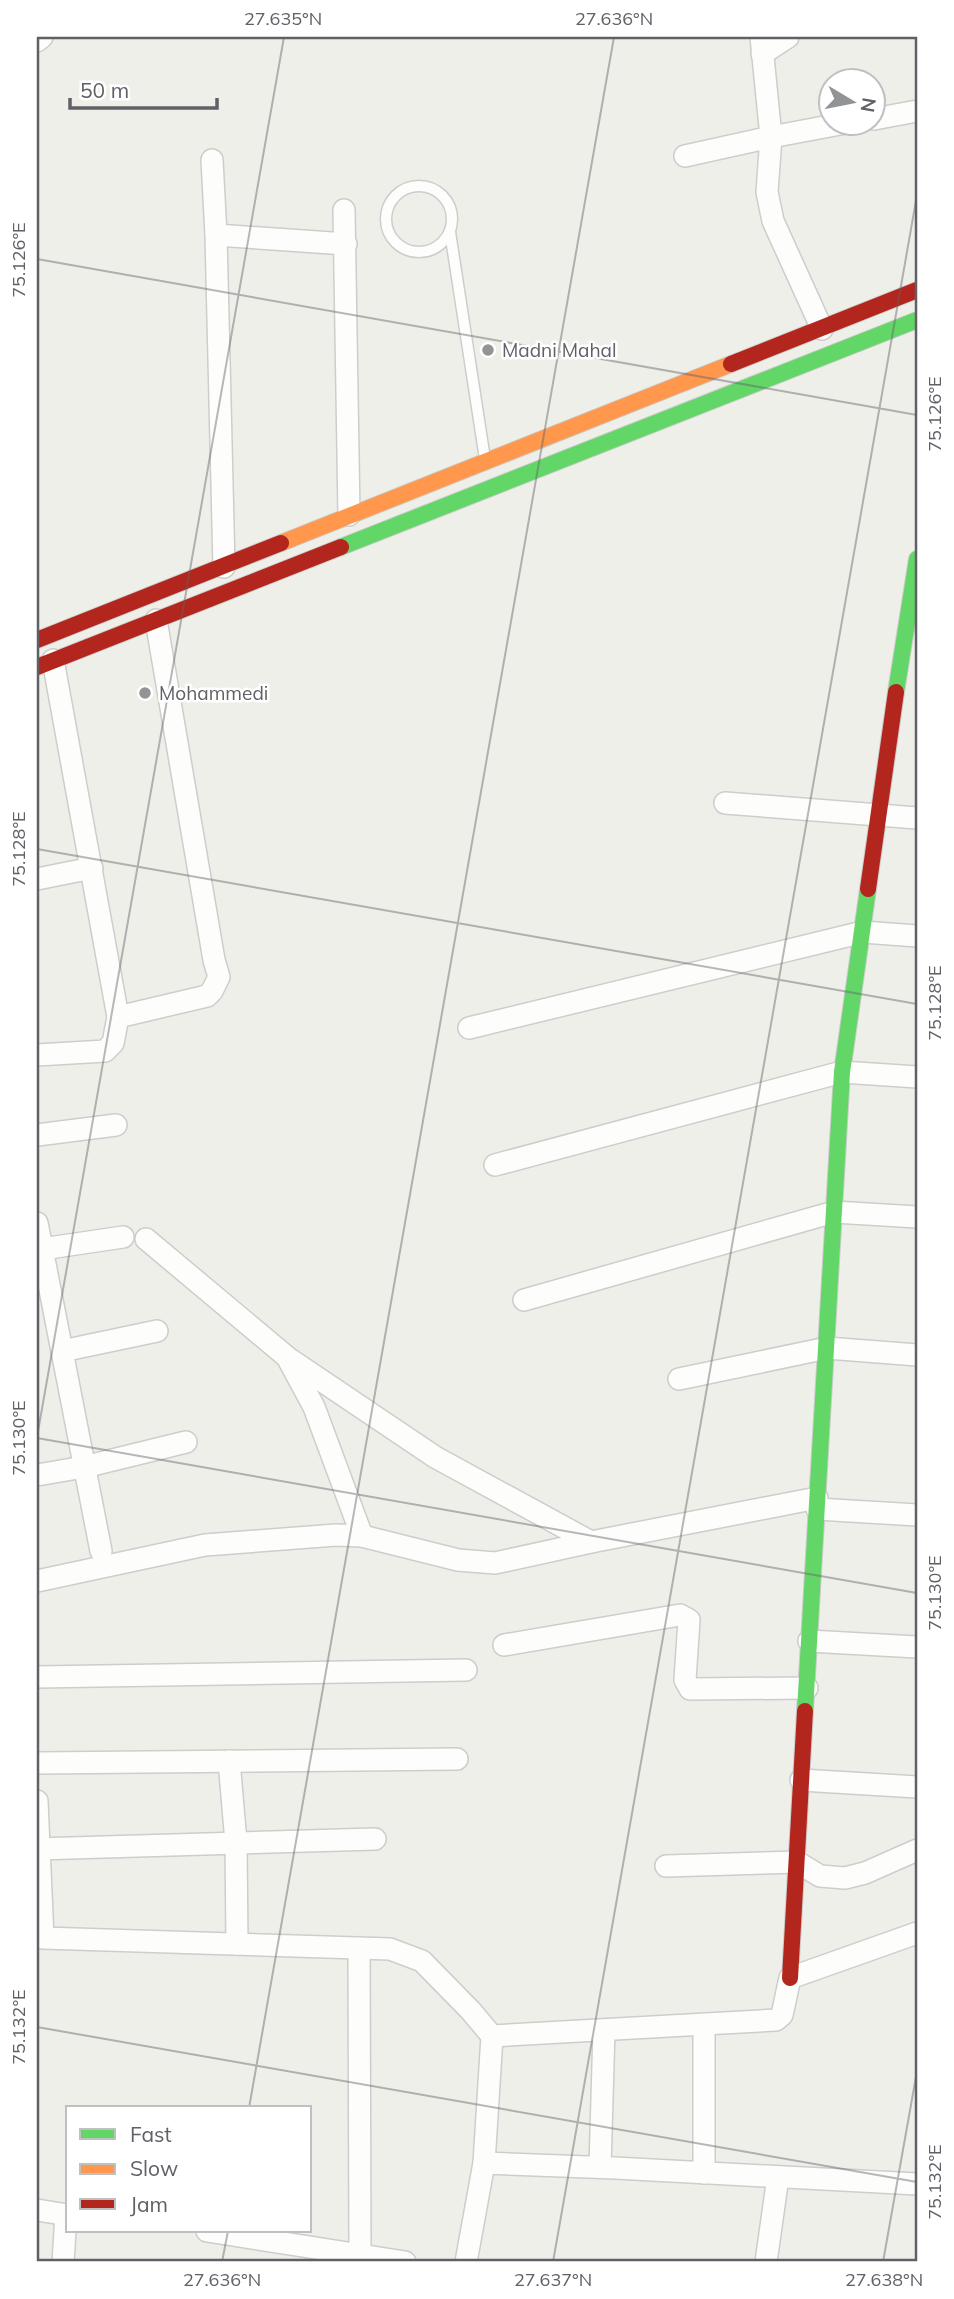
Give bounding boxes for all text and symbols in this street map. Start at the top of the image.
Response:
text: 27.635°N [244,7,322,30]
text: 27.636°N [575,7,653,30]
scale bar [70,66,217,110]
north arrow [818,66,888,136]
text: 50 m [80,77,129,103]
text: N [856,96,882,114]
text: 75.126°E [7,222,30,298]
place label: Madni Mahal [502,338,616,362]
marker: Madni Mahal [480,342,496,358]
text: 75.126°E [923,376,946,452]
place label: Mohammedi [159,681,268,705]
marker: Mohammedi [137,685,153,701]
text: 75.128°E [7,811,30,887]
text: 75.128°E [923,965,946,1041]
text: 75.130°E [7,1400,30,1476]
text: 75.130°E [923,1555,946,1631]
text: 75.132°E [7,1989,30,2065]
legend [66,2106,312,2232]
text: Fast [130,2121,172,2147]
text: 75.132°E [923,2144,946,2220]
text: Slow [130,2155,178,2181]
text: Jam [130,2191,168,2217]
text: 27.636°N [183,2268,261,2291]
text: 27.637°N [514,2268,592,2291]
text: 27.638°N [845,2268,923,2291]

